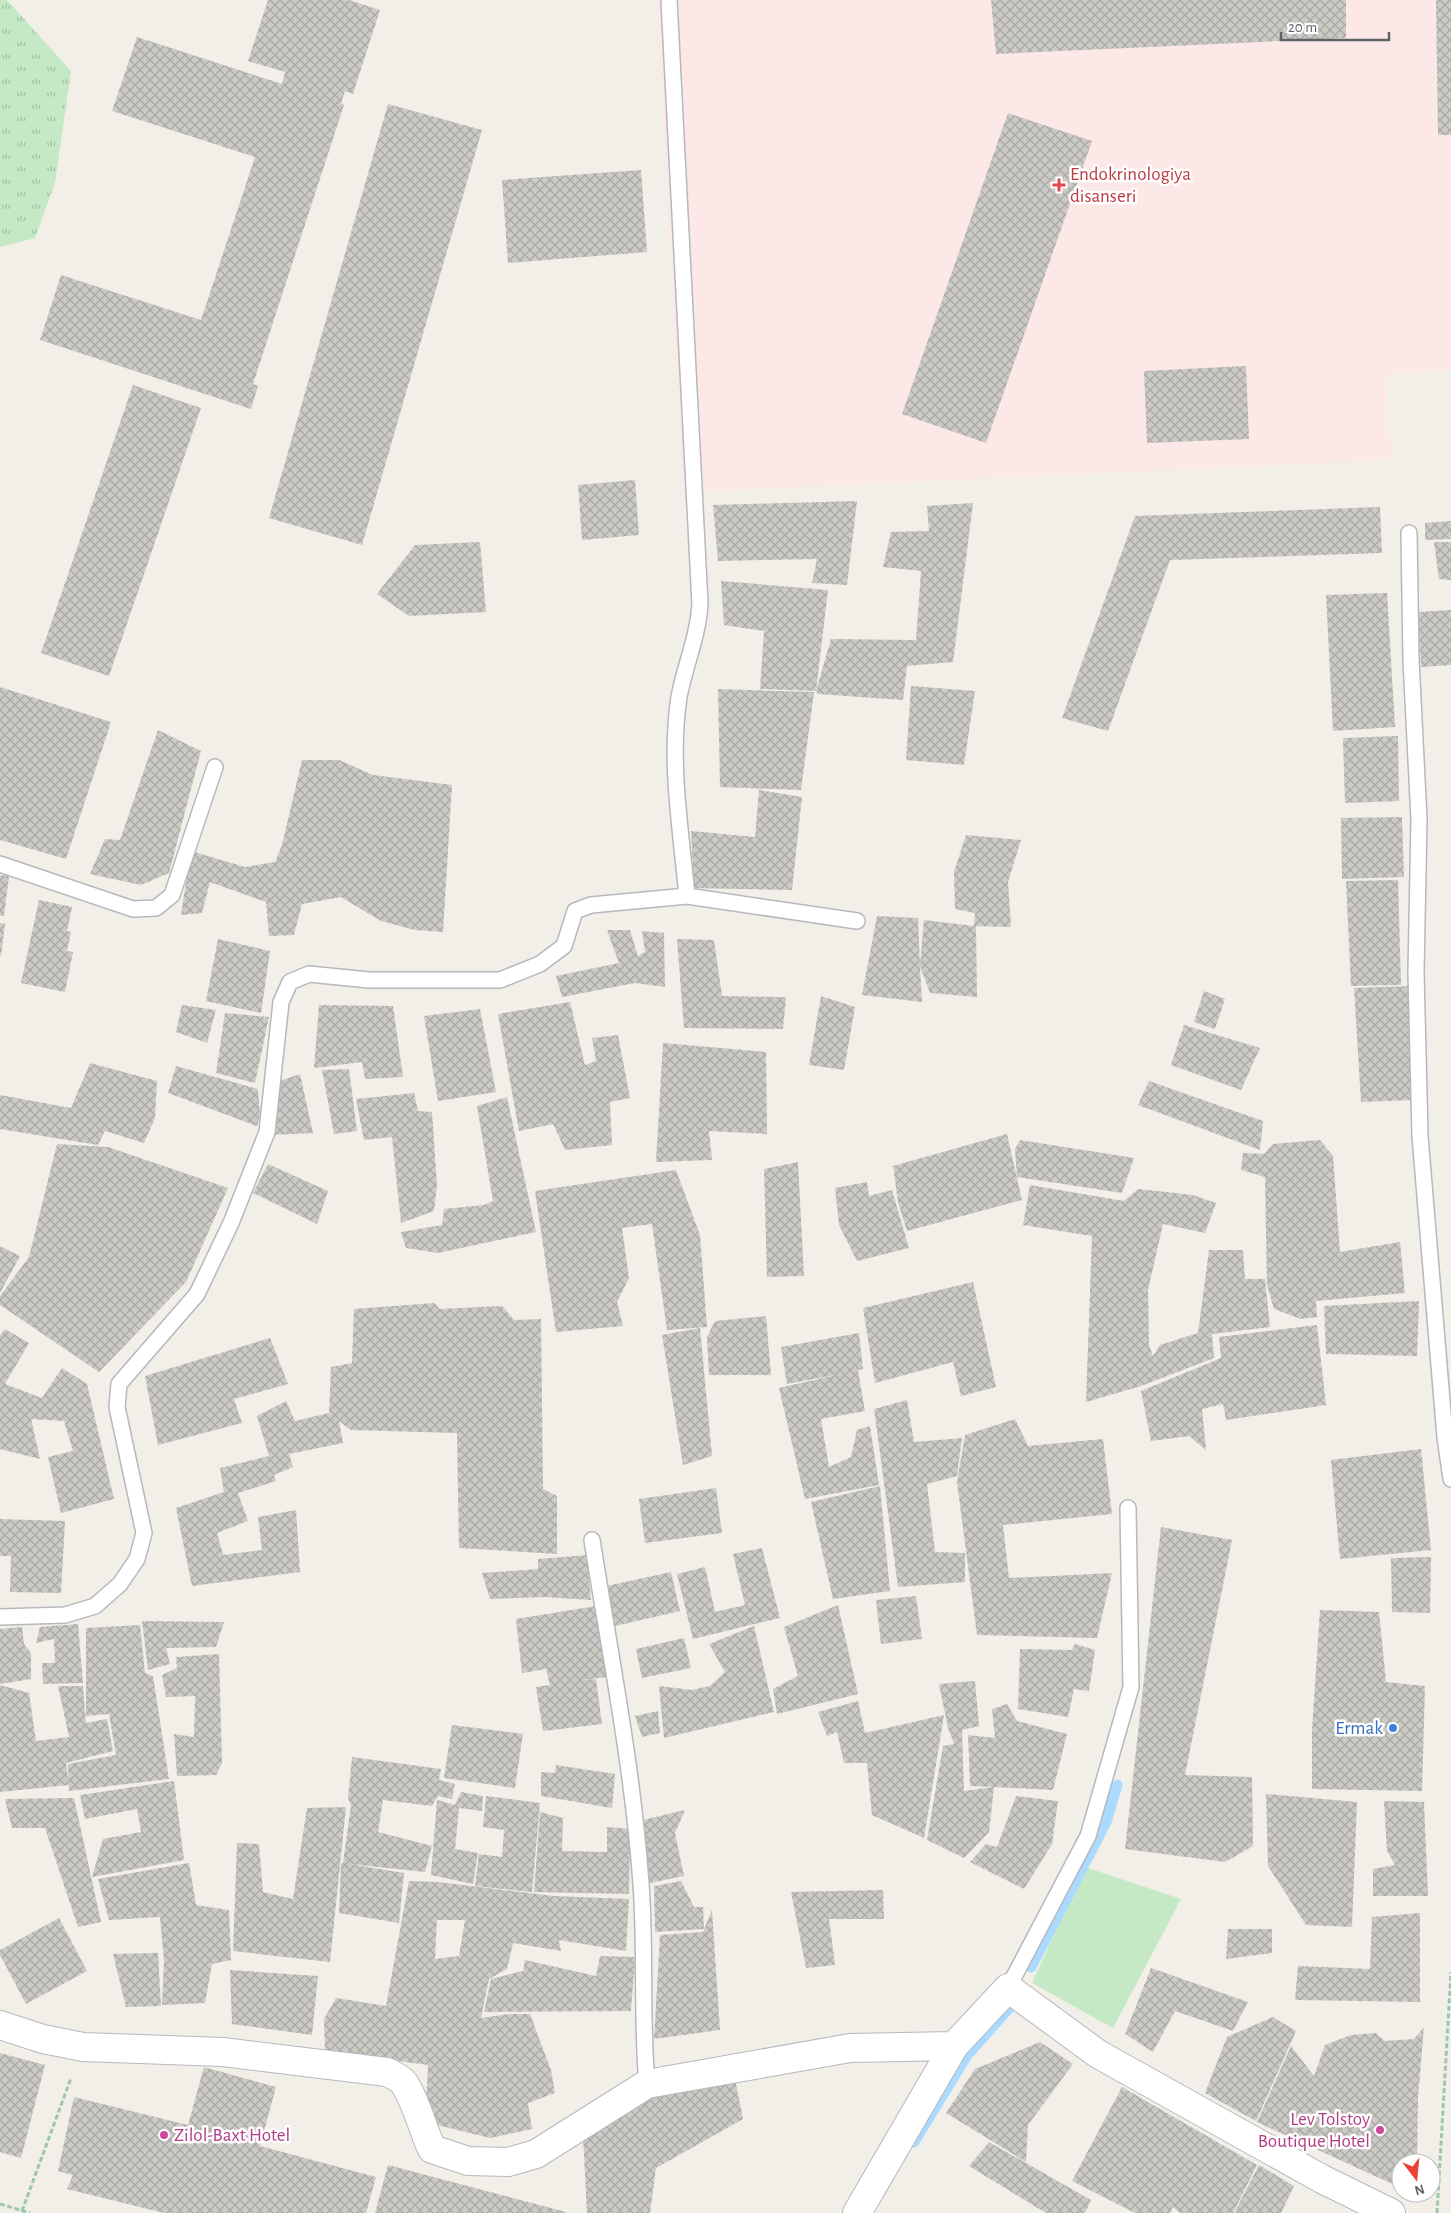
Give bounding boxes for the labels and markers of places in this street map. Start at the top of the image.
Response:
place label: Endokrinologiya disanseri [1070,165,1191,206]
marker: Endokrinologiya disanseri [1052,178,1066,192]
place label: Ermak [1335,1719,1383,1738]
marker: Ermak [1387,1722,1399,1734]
place label: Lev Tolstoy Boutique Hotel [1258,2110,1370,2151]
marker: Lev Tolstoy Boutique Hotel [1374,2124,1386,2136]
place label: Zilol-Baxt Hotel [174,2126,290,2145]
marker: Zilol-Baxt Hotel [158,2129,170,2141]

